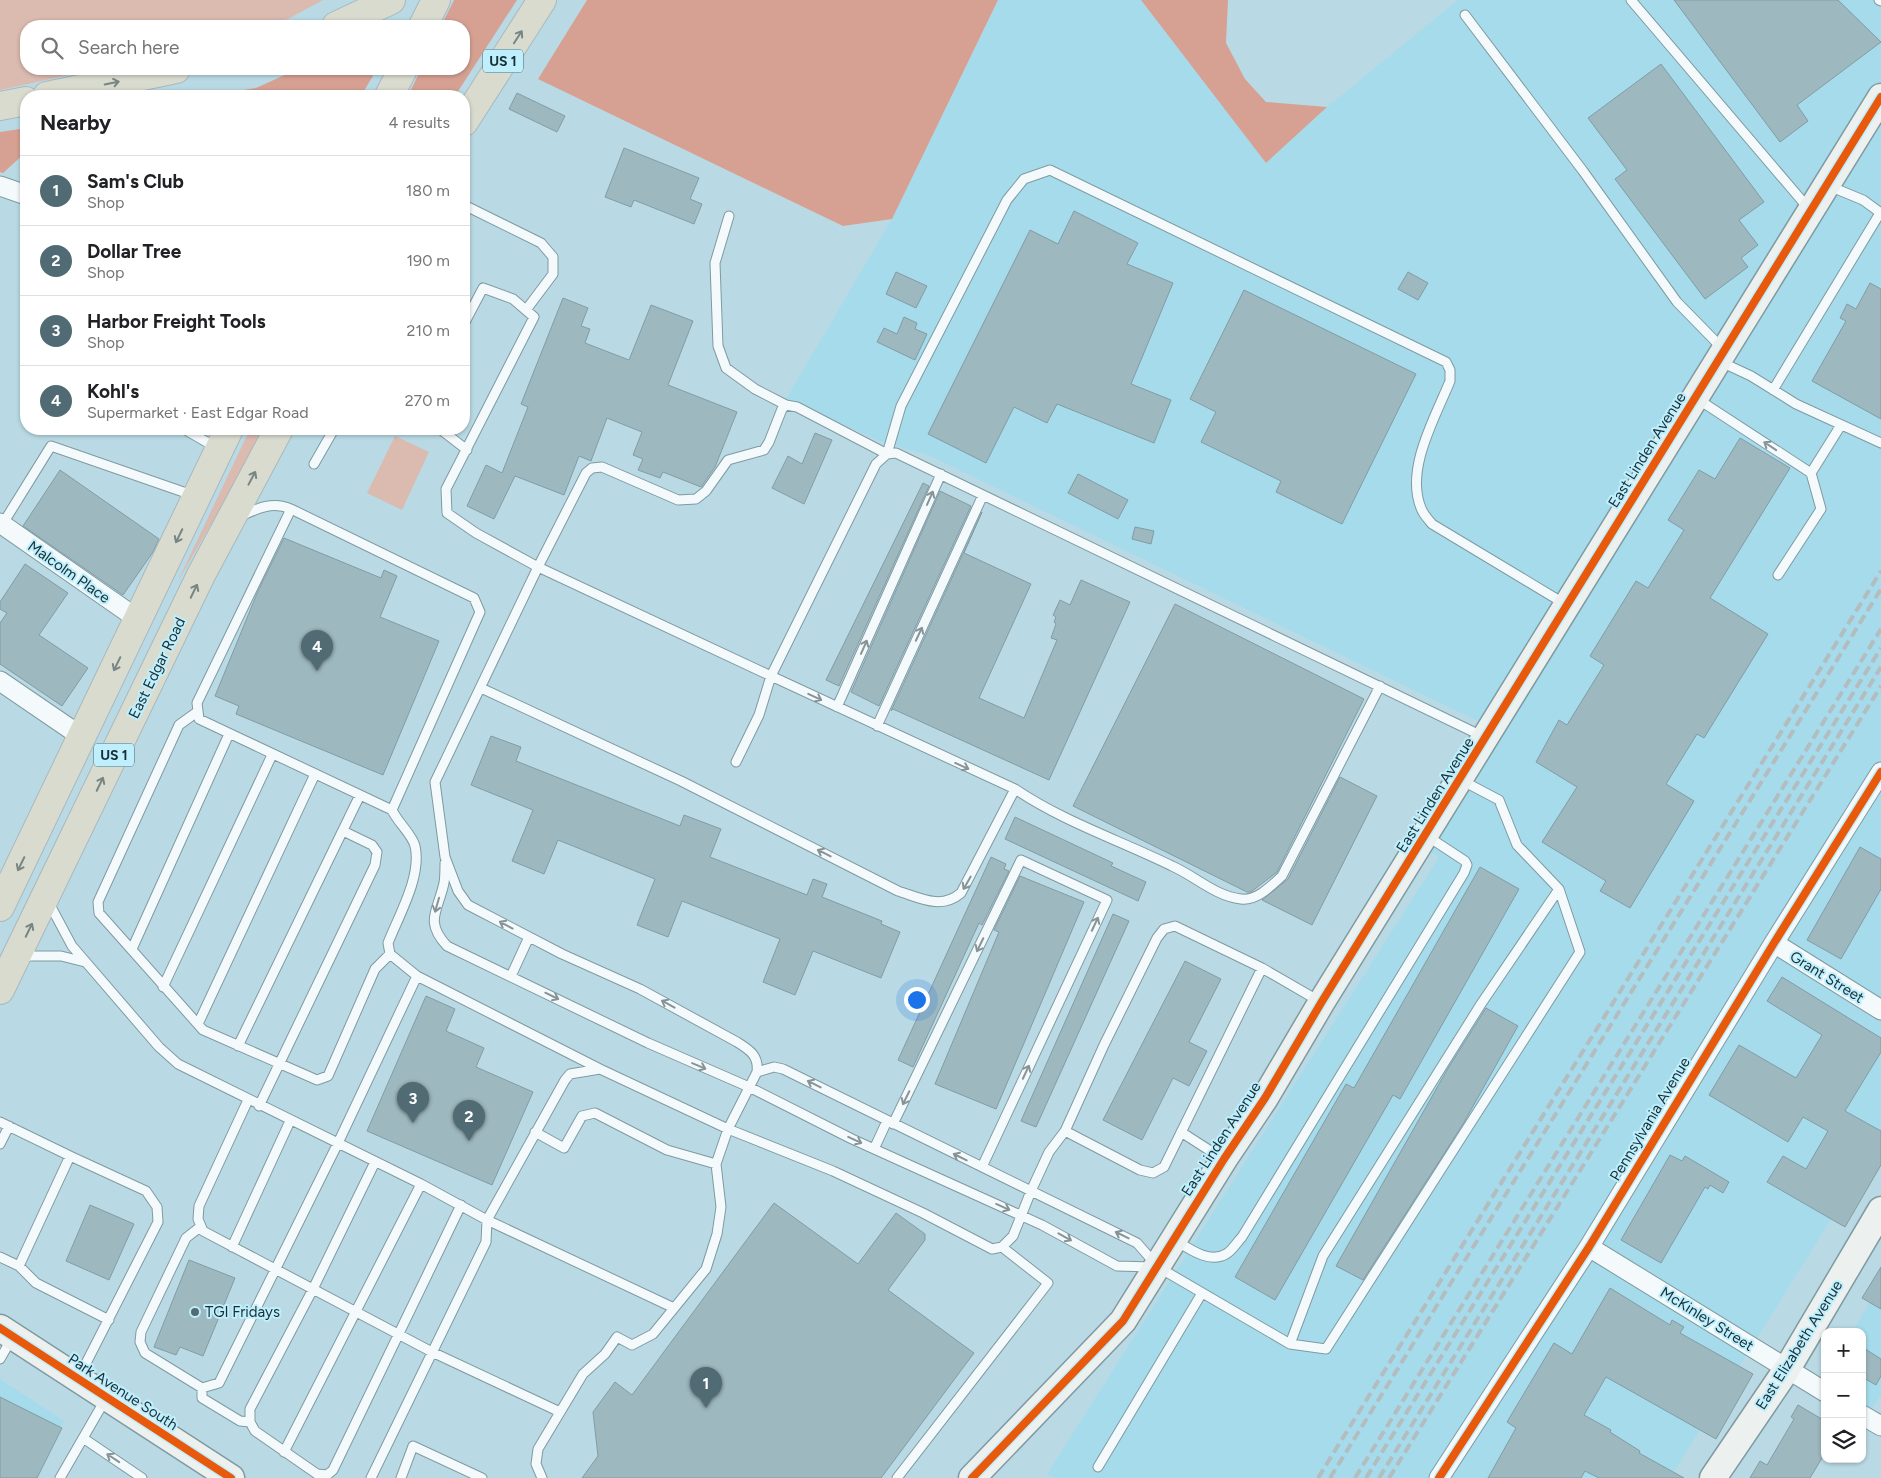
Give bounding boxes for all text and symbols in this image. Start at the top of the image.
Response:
search box [20,20,470,75]
one-way arrow [513,30,523,44]
icon: search [38,34,66,62]
text: Search here [78,36,180,59]
road number: US 1 [483,49,523,72]
one-way arrow [103,77,119,87]
text: Nearby [40,110,111,135]
text: 4 results [389,113,450,132]
text: Sam's Club [87,170,184,193]
text: 1 [53,181,59,200]
text: 180 m [406,181,450,200]
text: Shop [87,193,125,212]
text: Dollar Tree [87,240,181,263]
text: 2 [51,251,61,270]
text: 190 m [407,251,450,270]
text: Shop [87,263,125,282]
text: Harbor Freight Tools [87,310,266,333]
text: 3 [52,321,60,340]
text: 210 m [407,321,450,340]
text: Shop [87,333,125,352]
text: Kohl's [87,380,139,403]
street label: East Linden Avenue [1604,389,1690,511]
text: 4 [51,391,61,410]
text: 270 m [405,391,450,410]
text: Supermarket · East Edgar Road [87,403,309,422]
one-way arrow [1763,441,1777,451]
one-way arrow [248,471,257,486]
one-way arrow [926,491,935,506]
one-way arrow [174,528,183,543]
street label: Malcolm Place [24,537,114,607]
one-way arrow [190,584,199,599]
street label: East Edgar Road [125,614,189,722]
one-way arrow [915,627,924,642]
pin: 4 [301,630,333,671]
one-way arrow [859,640,869,655]
one-way arrow [112,656,122,671]
one-way arrow [807,693,822,702]
street label: East Linden Avenue [1392,734,1478,856]
road number: US 1 [94,744,134,766]
one-way arrow [954,761,969,771]
one-way arrow [96,777,105,792]
one-way arrow [816,848,831,858]
one-way arrow [16,856,25,871]
one-way arrow [961,875,971,889]
one-way arrow [431,897,441,913]
one-way arrow [1091,917,1101,932]
one-way arrow [499,920,514,930]
one-way arrow [24,923,34,938]
one-way arrow [975,937,984,952]
street label: Grant Street [1787,947,1868,1007]
your location [904,987,930,1013]
one-way arrow [545,992,560,1002]
one-way arrow [661,999,676,1008]
street label: Pennsylvania Avenue [1606,1054,1694,1184]
one-way arrow [691,1061,706,1071]
one-way arrow [1022,1064,1032,1079]
one-way arrow [807,1079,822,1089]
street label: East Linden Avenue [1177,1079,1265,1199]
pin: 3 [397,1082,429,1123]
one-way arrow [900,1090,910,1105]
pin: 2 [453,1100,485,1141]
one-way arrow [847,1136,862,1145]
one-way arrow [953,1152,968,1161]
one-way arrow [995,1203,1010,1213]
one-way arrow [1115,1230,1130,1240]
one-way arrow [1057,1232,1072,1242]
street label: East Elizabeth Avenue [1752,1277,1846,1413]
street label: McKinley Street [1657,1283,1757,1355]
place label: TGI Fridays [205,1303,280,1321]
marker: TGI Fridays [189,1306,201,1318]
map controls [1821,1328,1866,1463]
button: + [1821,1328,1866,1373]
street label: Park Avenue South [65,1350,181,1434]
pin: 1 [690,1367,722,1408]
button: − [1821,1373,1866,1418]
button: layers [1821,1418,1866,1463]
one-way arrow [106,1453,120,1463]

